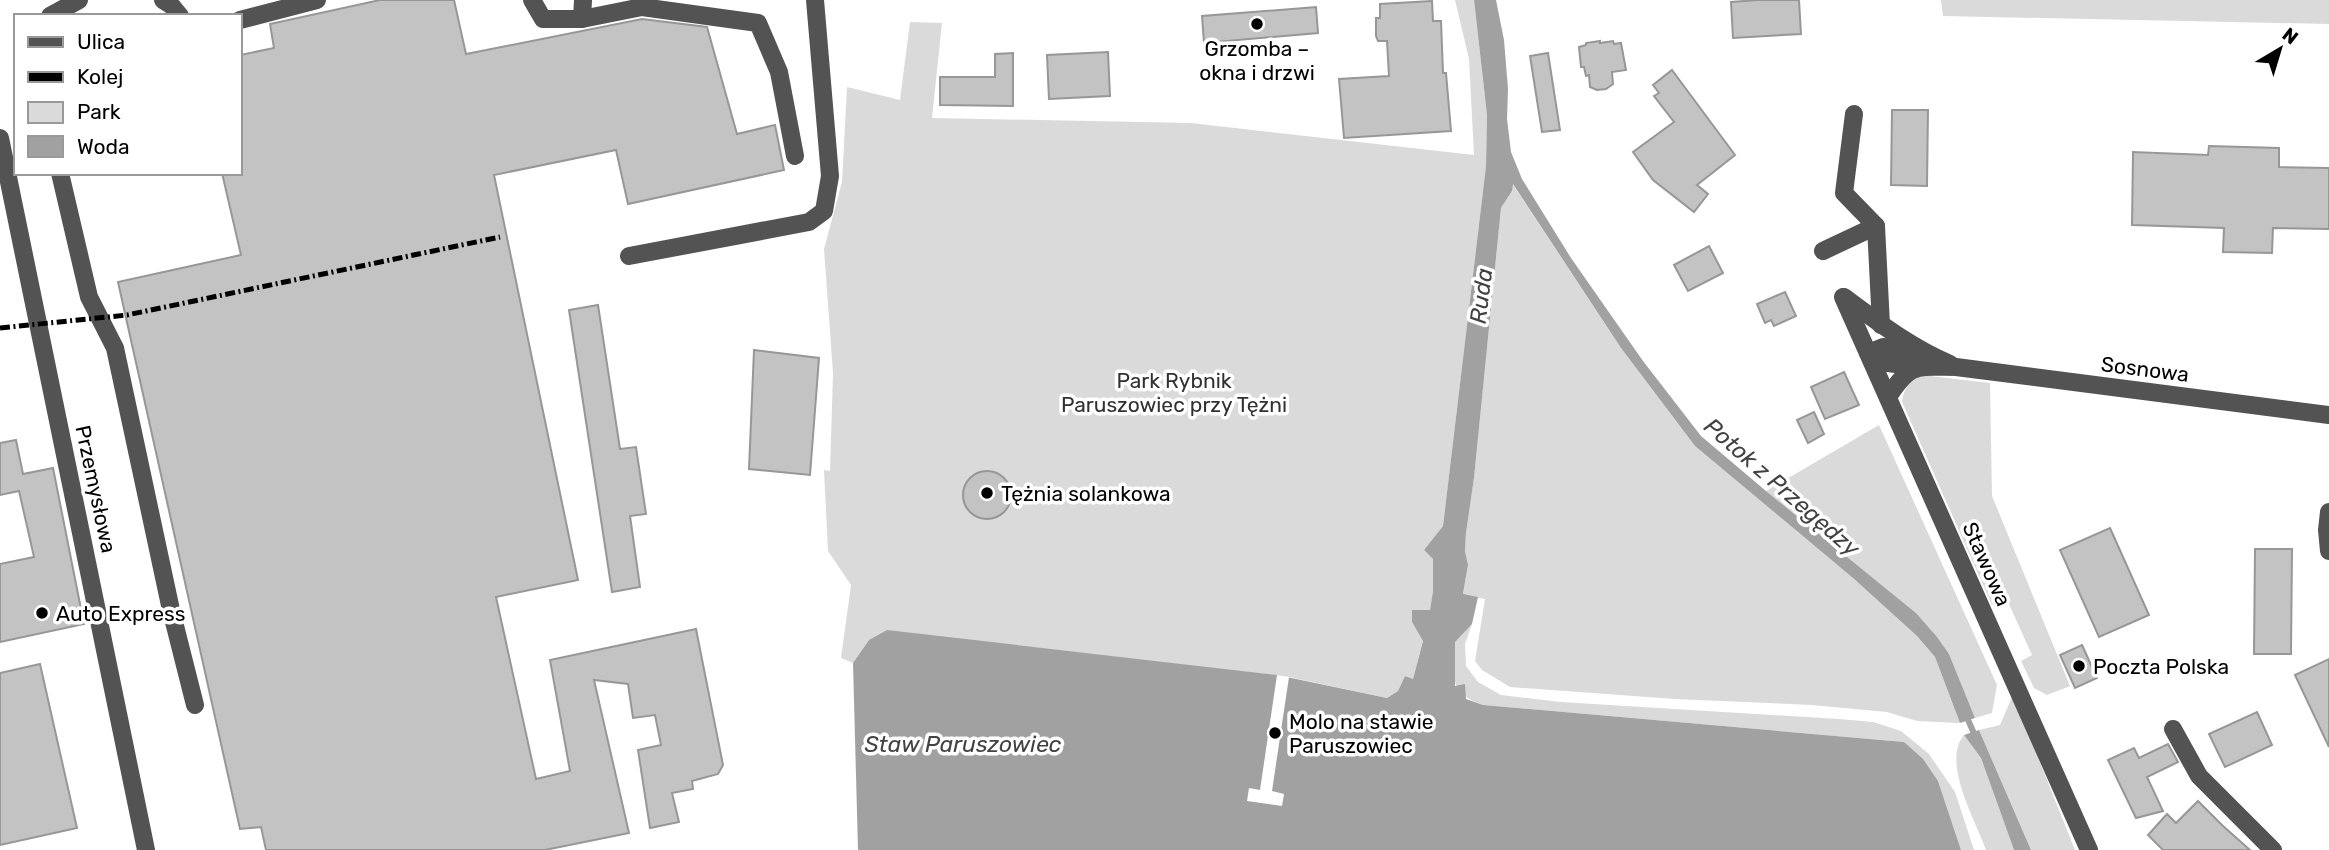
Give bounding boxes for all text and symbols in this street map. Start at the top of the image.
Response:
legend [14,14,242,175]
north arrow [2245,14,2315,84]
marker: Grzomba – okna i drzwi [1249,16,1265,32]
text: N [2278,23,2303,49]
text: Ulica [77,29,125,54]
place label: Grzomba – okna i drzwi [1199,36,1315,85]
text: Kolej [77,64,123,89]
text: Park [77,99,121,124]
text: Woda [77,134,130,159]
water label: Ruda [1464,266,1498,326]
street label: Sosnowa [2100,351,2190,387]
park label: Park Rybnik Paruszowiec przy Tężni [1061,368,1287,417]
water label: Potok z Przegędzy [1698,412,1866,563]
street label: Przemysłowa [70,423,122,555]
place label: Tężnia solankowa [1001,481,1171,506]
marker: Tężnia solankowa [979,485,995,501]
street label: Stawowa [1957,518,2017,610]
place label: Auto Express [56,601,186,626]
marker: Auto Express [34,605,50,621]
place label: Poczta Polska [2093,654,2229,679]
marker: Poczta Polska [2071,658,2087,674]
place label: Molo na stawie Paruszowiec [1289,709,1434,758]
marker: Molo na stawie Paruszowiec [1267,725,1283,741]
water label: Staw Paruszowiec [865,730,1062,758]

